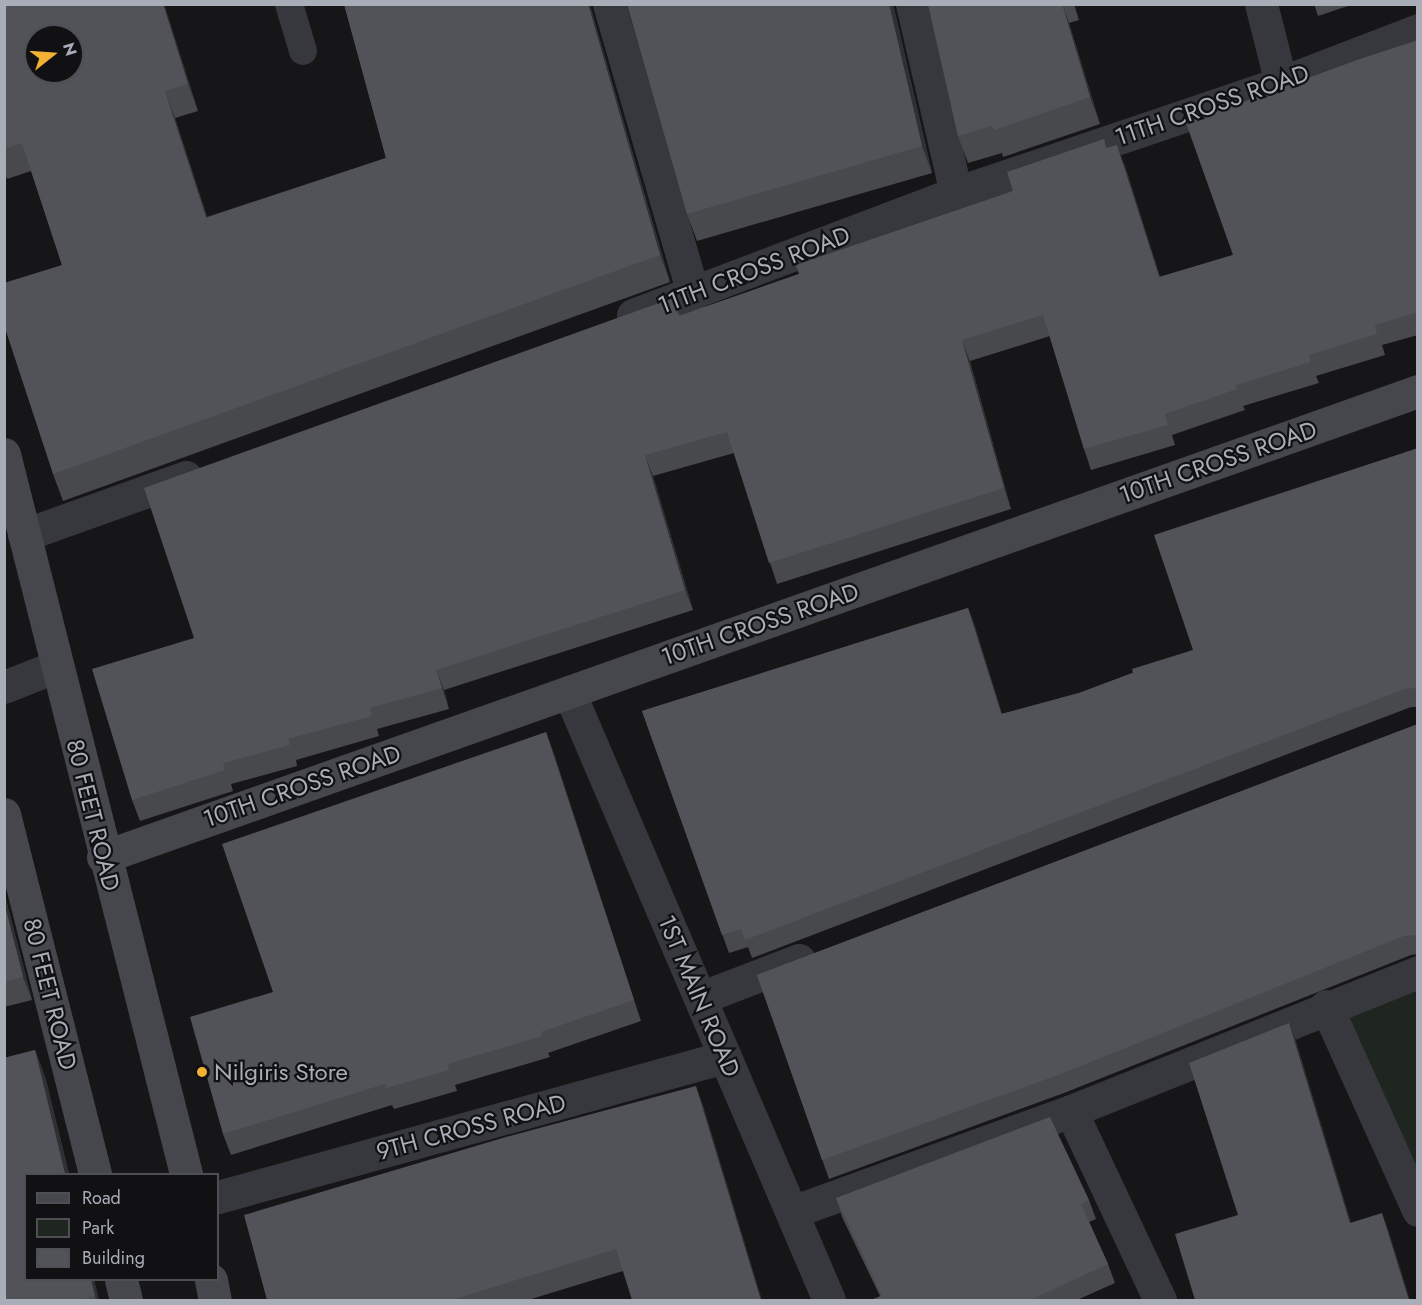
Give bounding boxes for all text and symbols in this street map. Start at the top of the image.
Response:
north arrow [24,24,84,84]
text: N [57,40,83,59]
street label: 11TH CROSS ROAD [1111,58,1313,152]
street label: 11TH CROSS ROAD [654,220,854,320]
street label: 10TH CROSS ROAD [1115,415,1321,509]
street label: 10TH CROSS ROAD [657,577,863,671]
street label: 80 FEET ROAD [60,736,126,894]
street label: 10TH CROSS ROAD [199,739,405,833]
street label: 1ST MAIN ROAD [652,911,746,1081]
street label: 80 FEET ROAD [17,915,83,1073]
place label: Nilgiris Store [214,1058,348,1086]
marker: Nilgiris Store [195,1065,209,1079]
street label: 9TH CROSS ROAD [373,1088,569,1166]
legend [24,1173,219,1281]
text: Road [82,1185,121,1211]
text: Park [82,1215,114,1241]
text: Building [82,1245,145,1271]

